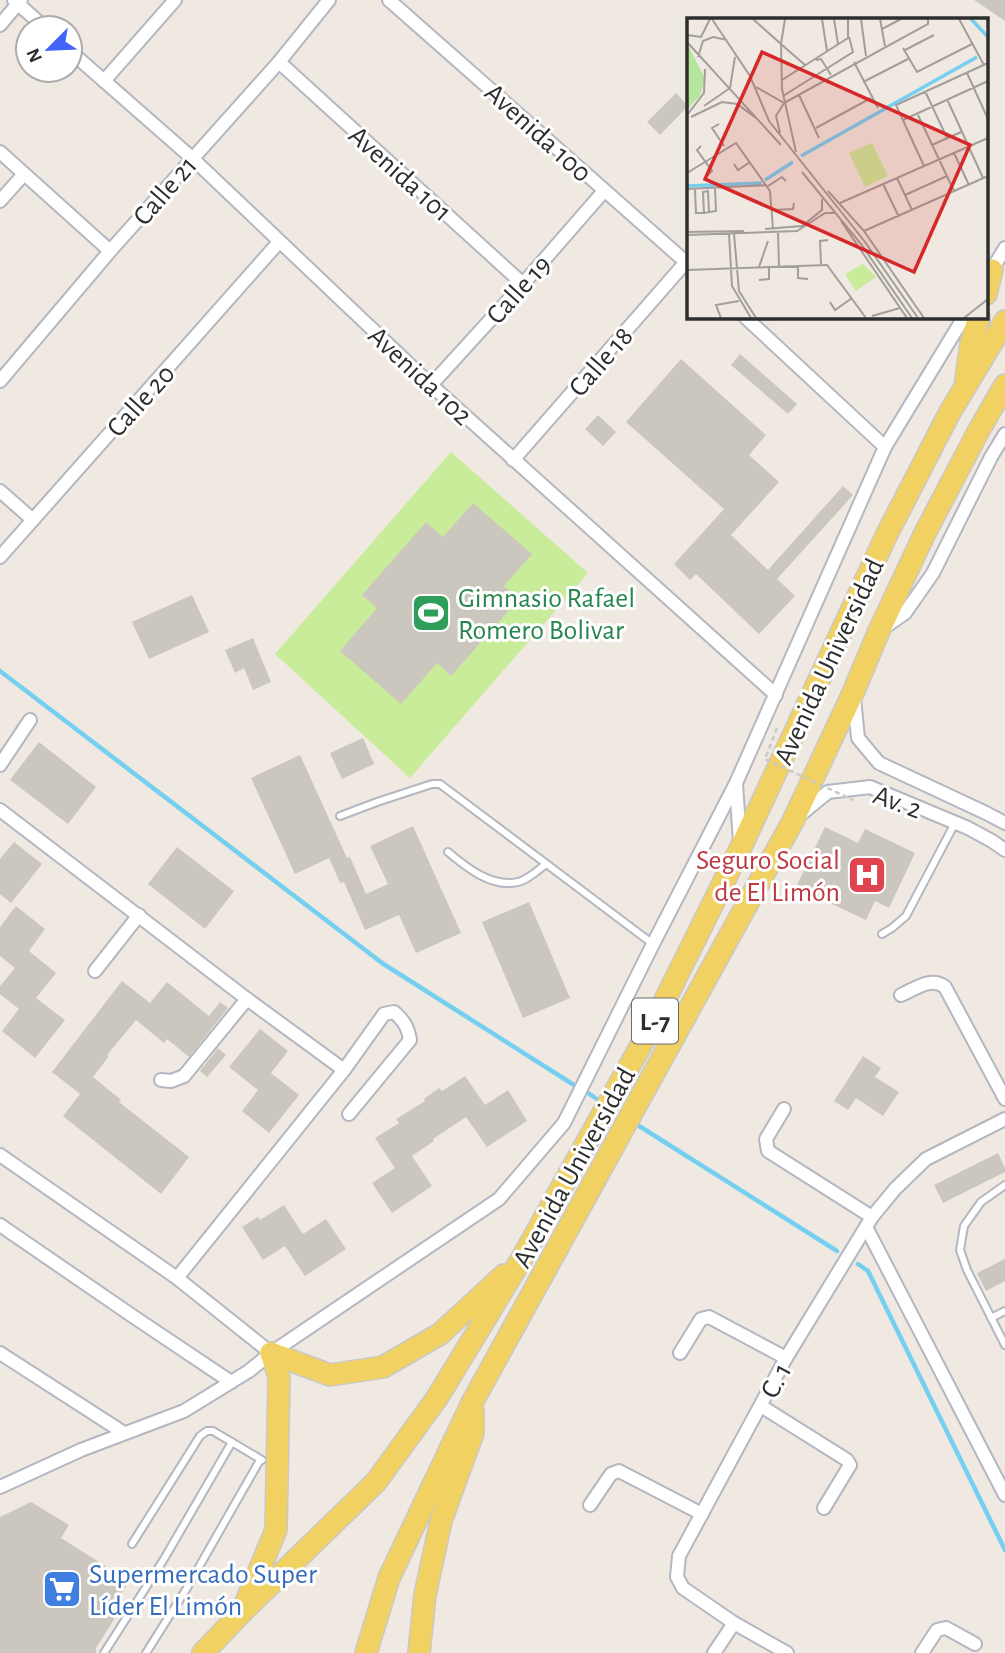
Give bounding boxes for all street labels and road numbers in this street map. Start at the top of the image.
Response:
street label: Avenida 100 [479,79,596,188]
street label: Avenida 101 [343,121,456,228]
street label: Calle 21 [128,151,203,231]
street label: Calle 19 [482,251,557,330]
street label: Avenida 102 [362,322,477,431]
street label: Calle 18 [564,322,639,402]
street label: Calle 20 [102,360,181,443]
street label: Avenida Universidad [770,554,890,769]
street label: Av. 2 [869,781,925,824]
road number: L-7 [632,998,678,1044]
street label: Avenida Universidad [508,1063,641,1273]
street label: C. 1 [756,1359,797,1403]

